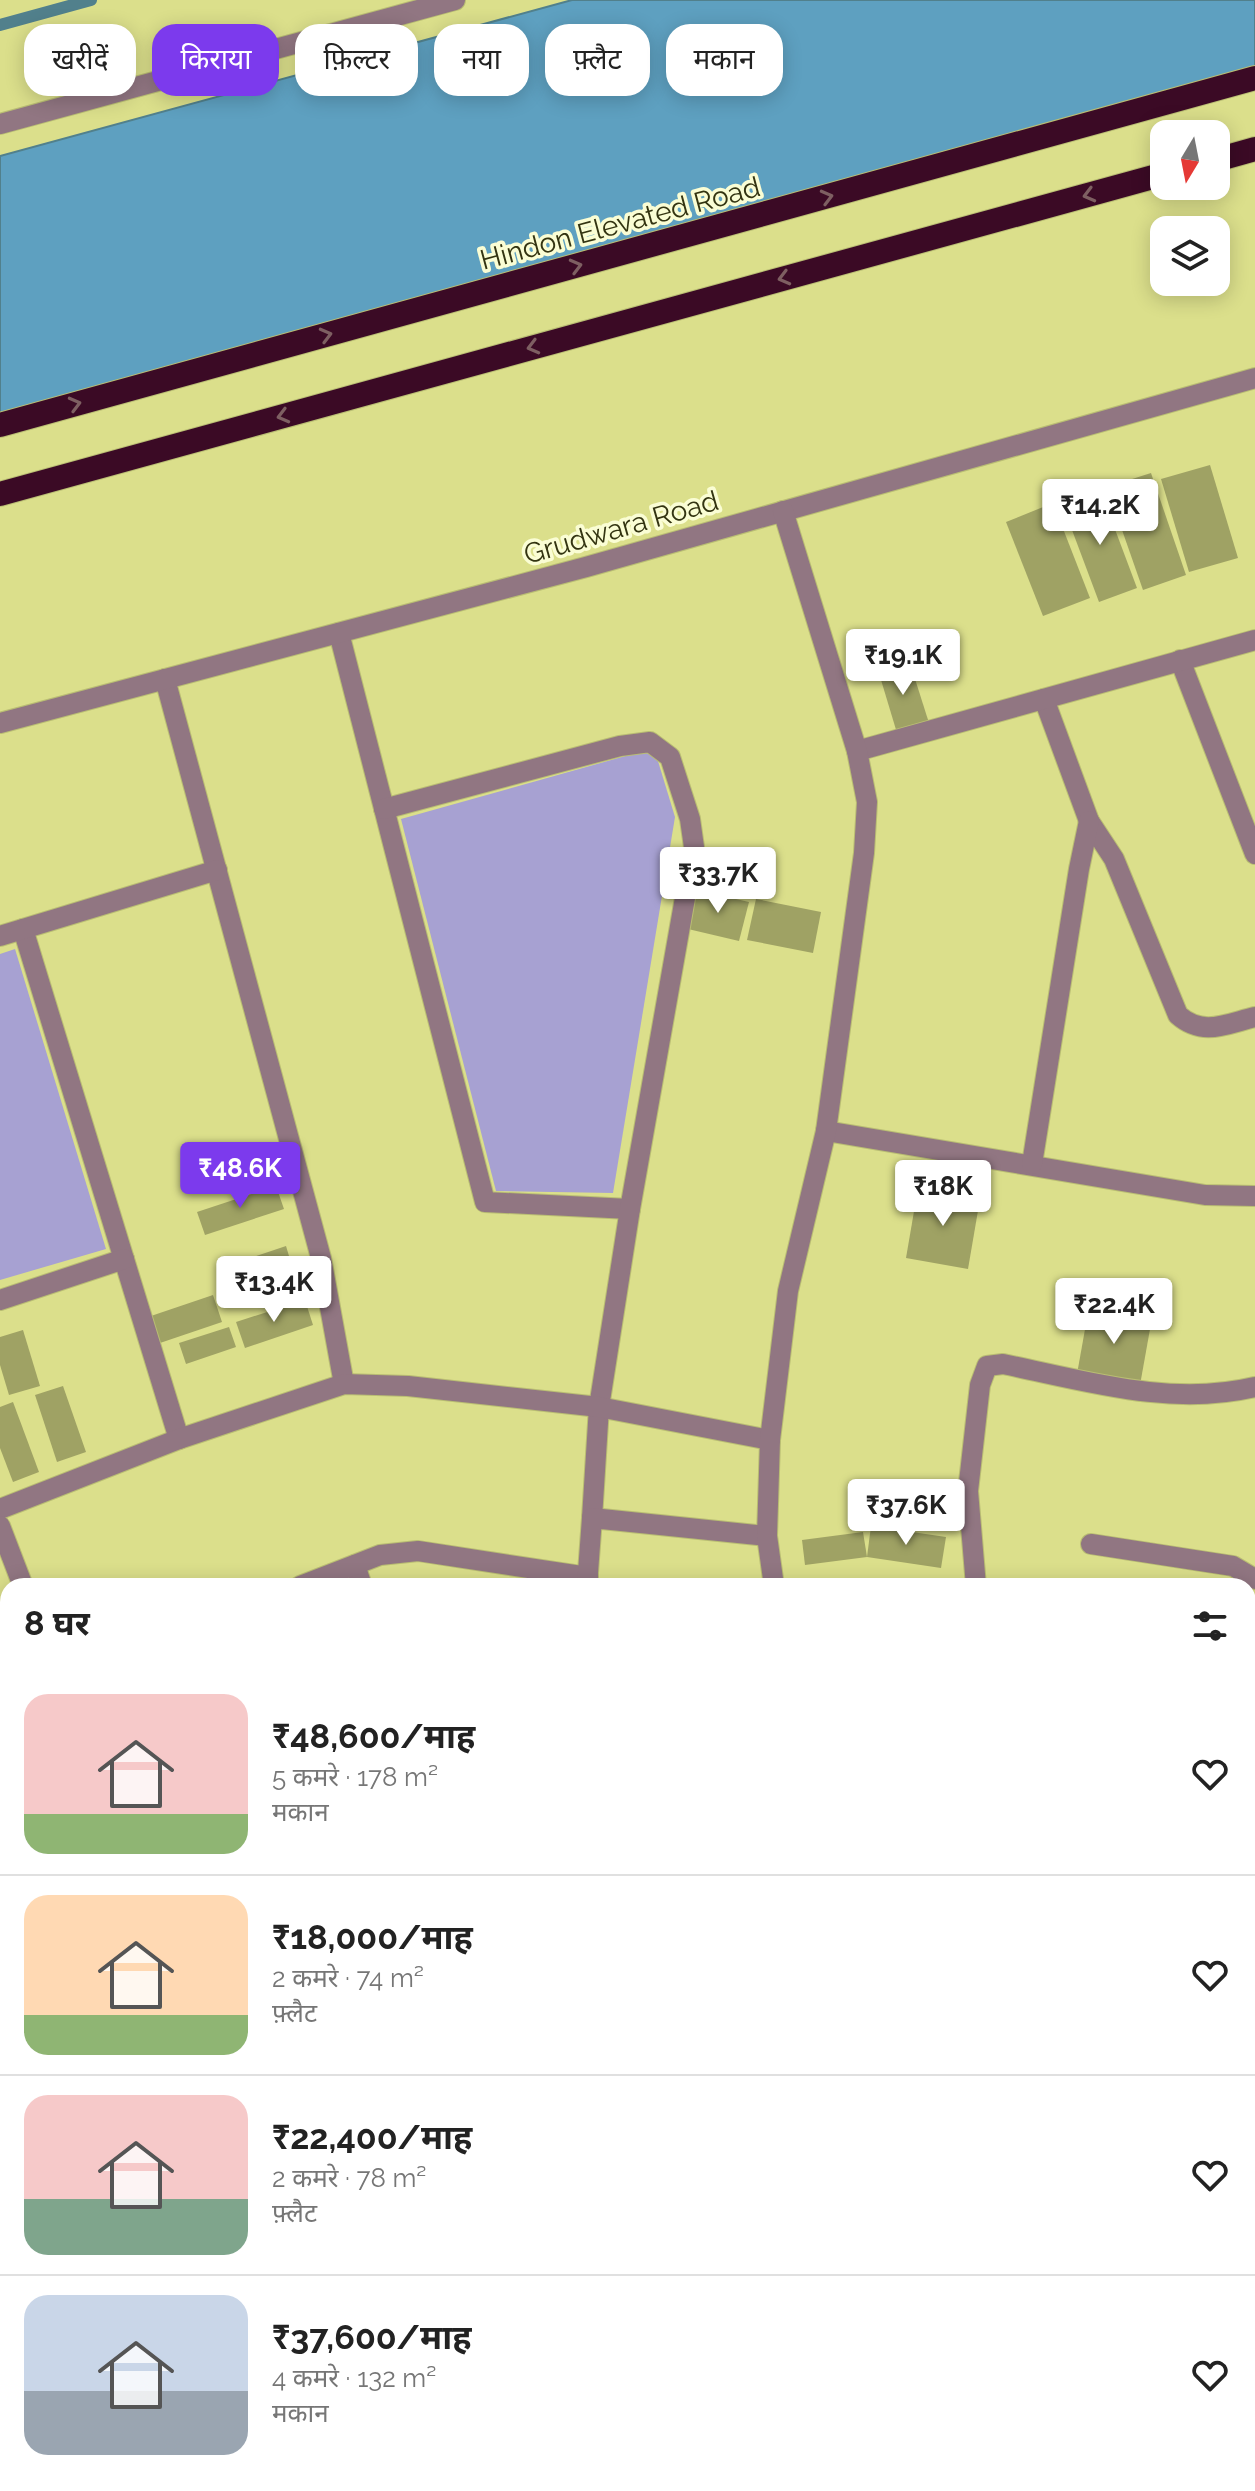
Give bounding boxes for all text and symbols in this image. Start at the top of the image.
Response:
chip: खरीदें [24,24,136,96]
chip: किराया [152,24,279,96]
chip: फ़िल्टर [295,24,418,96]
chip: नया [434,24,529,96]
chip: फ़्लैट [545,24,650,96]
chip: मकान [666,24,783,96]
north arrow [1150,120,1230,200]
map controls [1150,120,1230,296]
street label: Hindon Elevated Road [477,170,764,277]
one-way arrow [1082,185,1096,202]
one-way arrow [820,189,834,206]
button: layers [1150,216,1230,296]
one-way arrow [569,258,583,275]
one-way arrow [778,269,792,286]
one-way arrow [318,328,332,344]
one-way arrow [527,338,541,355]
one-way arrow [68,397,82,413]
one-way arrow [276,407,290,424]
pin: ₹14.2K [1035,479,1165,547]
street label: Grudwara Road [520,484,722,571]
text: ₹14.2K [1060,490,1140,520]
pin: ₹19.1K [838,629,968,697]
text: ₹19.1K [864,640,942,670]
pin: ₹33.7K [653,847,783,915]
text: ₹33.7K [678,858,758,888]
pin: ₹48.6K [175,1142,305,1210]
text: ₹48.6K [198,1153,282,1183]
pin: ₹18K [896,1160,990,1228]
text: ₹18K [913,1171,973,1201]
pin: ₹13.4K [209,1256,339,1324]
text: ₹13.4K [234,1267,314,1297]
pin: ₹22.4K [1049,1278,1179,1346]
text: ₹22.4K [1073,1289,1155,1319]
pin: ₹37.6K [841,1479,971,1547]
text: ₹37.6K [866,1490,946,1520]
text: 8 घर [24,1603,90,1643]
icon: filters [1188,1604,1232,1648]
text: ₹48,600/माह [272,1716,475,1756]
icon: home [88,1726,184,1822]
icon: heart [1188,1752,1232,1796]
text: 5 कमरे · 178 m² [272,1762,438,1792]
text: मकान [272,1797,329,1827]
text: ₹18,000/माह [272,1917,473,1957]
icon: home [88,1927,184,2023]
icon: heart [1188,1953,1232,1997]
text: 2 कमरे · 74 m² [272,1963,424,1993]
text: फ़्लैट [272,1998,317,2028]
text: ₹22,400/माह [272,2117,472,2157]
icon: home [88,2127,184,2223]
icon: heart [1188,2153,1232,2197]
text: 2 कमरे · 78 m² [272,2163,426,2193]
text: फ़्लैट [272,2198,317,2228]
text: ₹37,600/माह [272,2317,471,2357]
icon: home [88,2327,184,2423]
icon: heart [1188,2353,1232,2397]
text: 4 कमरे · 132 m² [272,2363,436,2393]
text: मकान [272,2398,329,2428]

